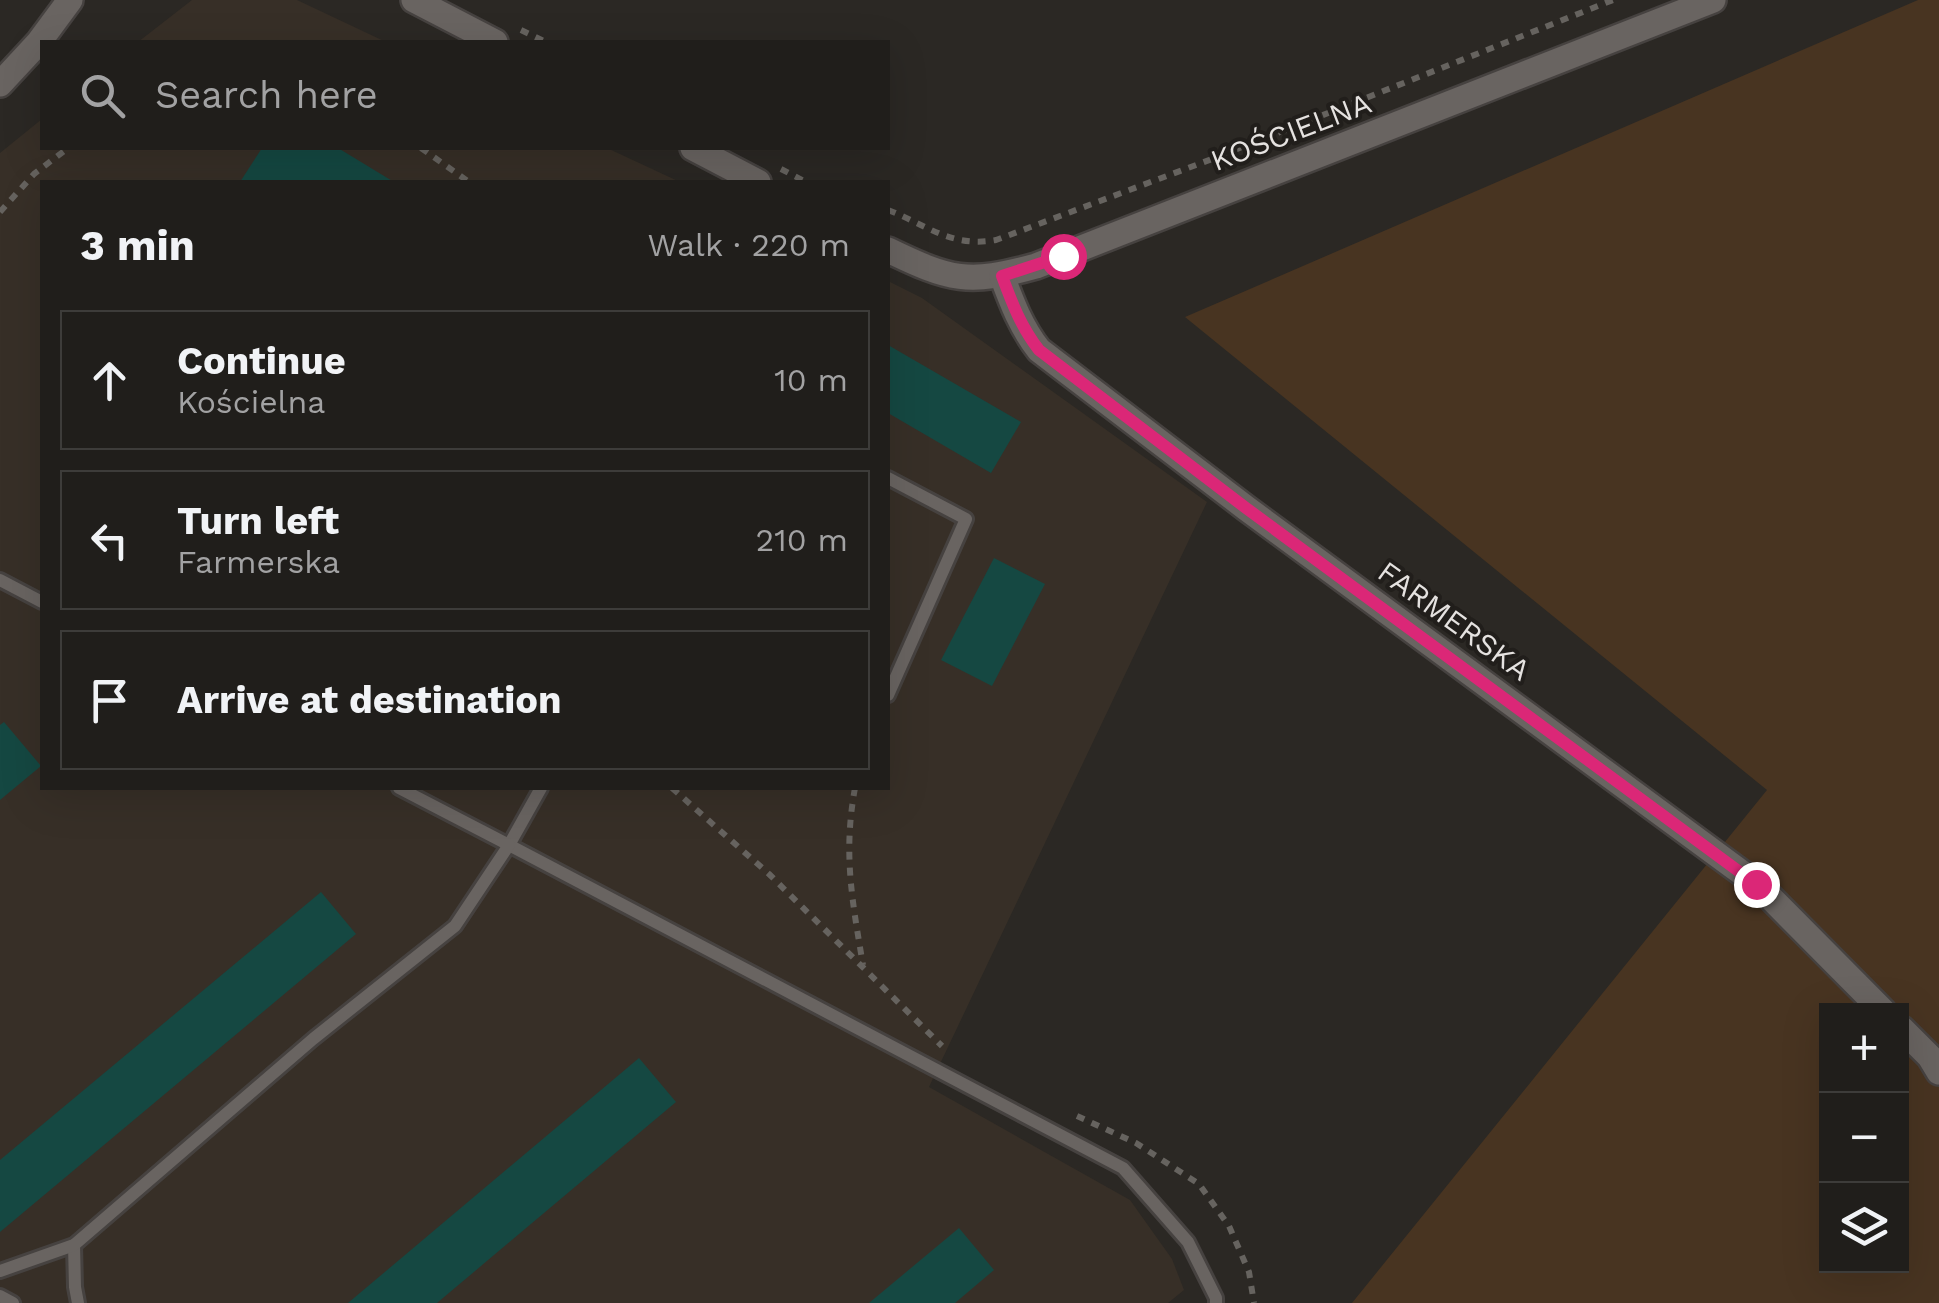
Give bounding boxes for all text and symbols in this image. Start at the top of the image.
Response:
search box [40,40,890,150]
icon: search [75,68,130,123]
text: Search here [155,73,378,117]
street label: KOŚCIELNA [1206,85,1376,178]
text: 3 min [80,221,195,270]
text: Walk · 220 m [648,226,850,264]
route start [1041,234,1087,280]
text: Continue [177,339,346,383]
icon: ahead [82,353,137,408]
text: 10 m [774,361,848,399]
text: Kościelna [177,383,325,421]
text: Turn left [177,499,339,543]
icon: left [82,513,137,568]
text: 210 m [756,521,848,559]
text: Farmerska [177,543,340,581]
street label: FARMERSKA [1371,554,1537,688]
icon: arrive [82,673,137,728]
text: Arrive at destination [177,678,562,722]
route end [1734,862,1780,908]
map controls [1819,1003,1909,1273]
button: + [1819,1003,1909,1093]
button: − [1819,1093,1909,1183]
button: layers [1819,1183,1909,1273]

